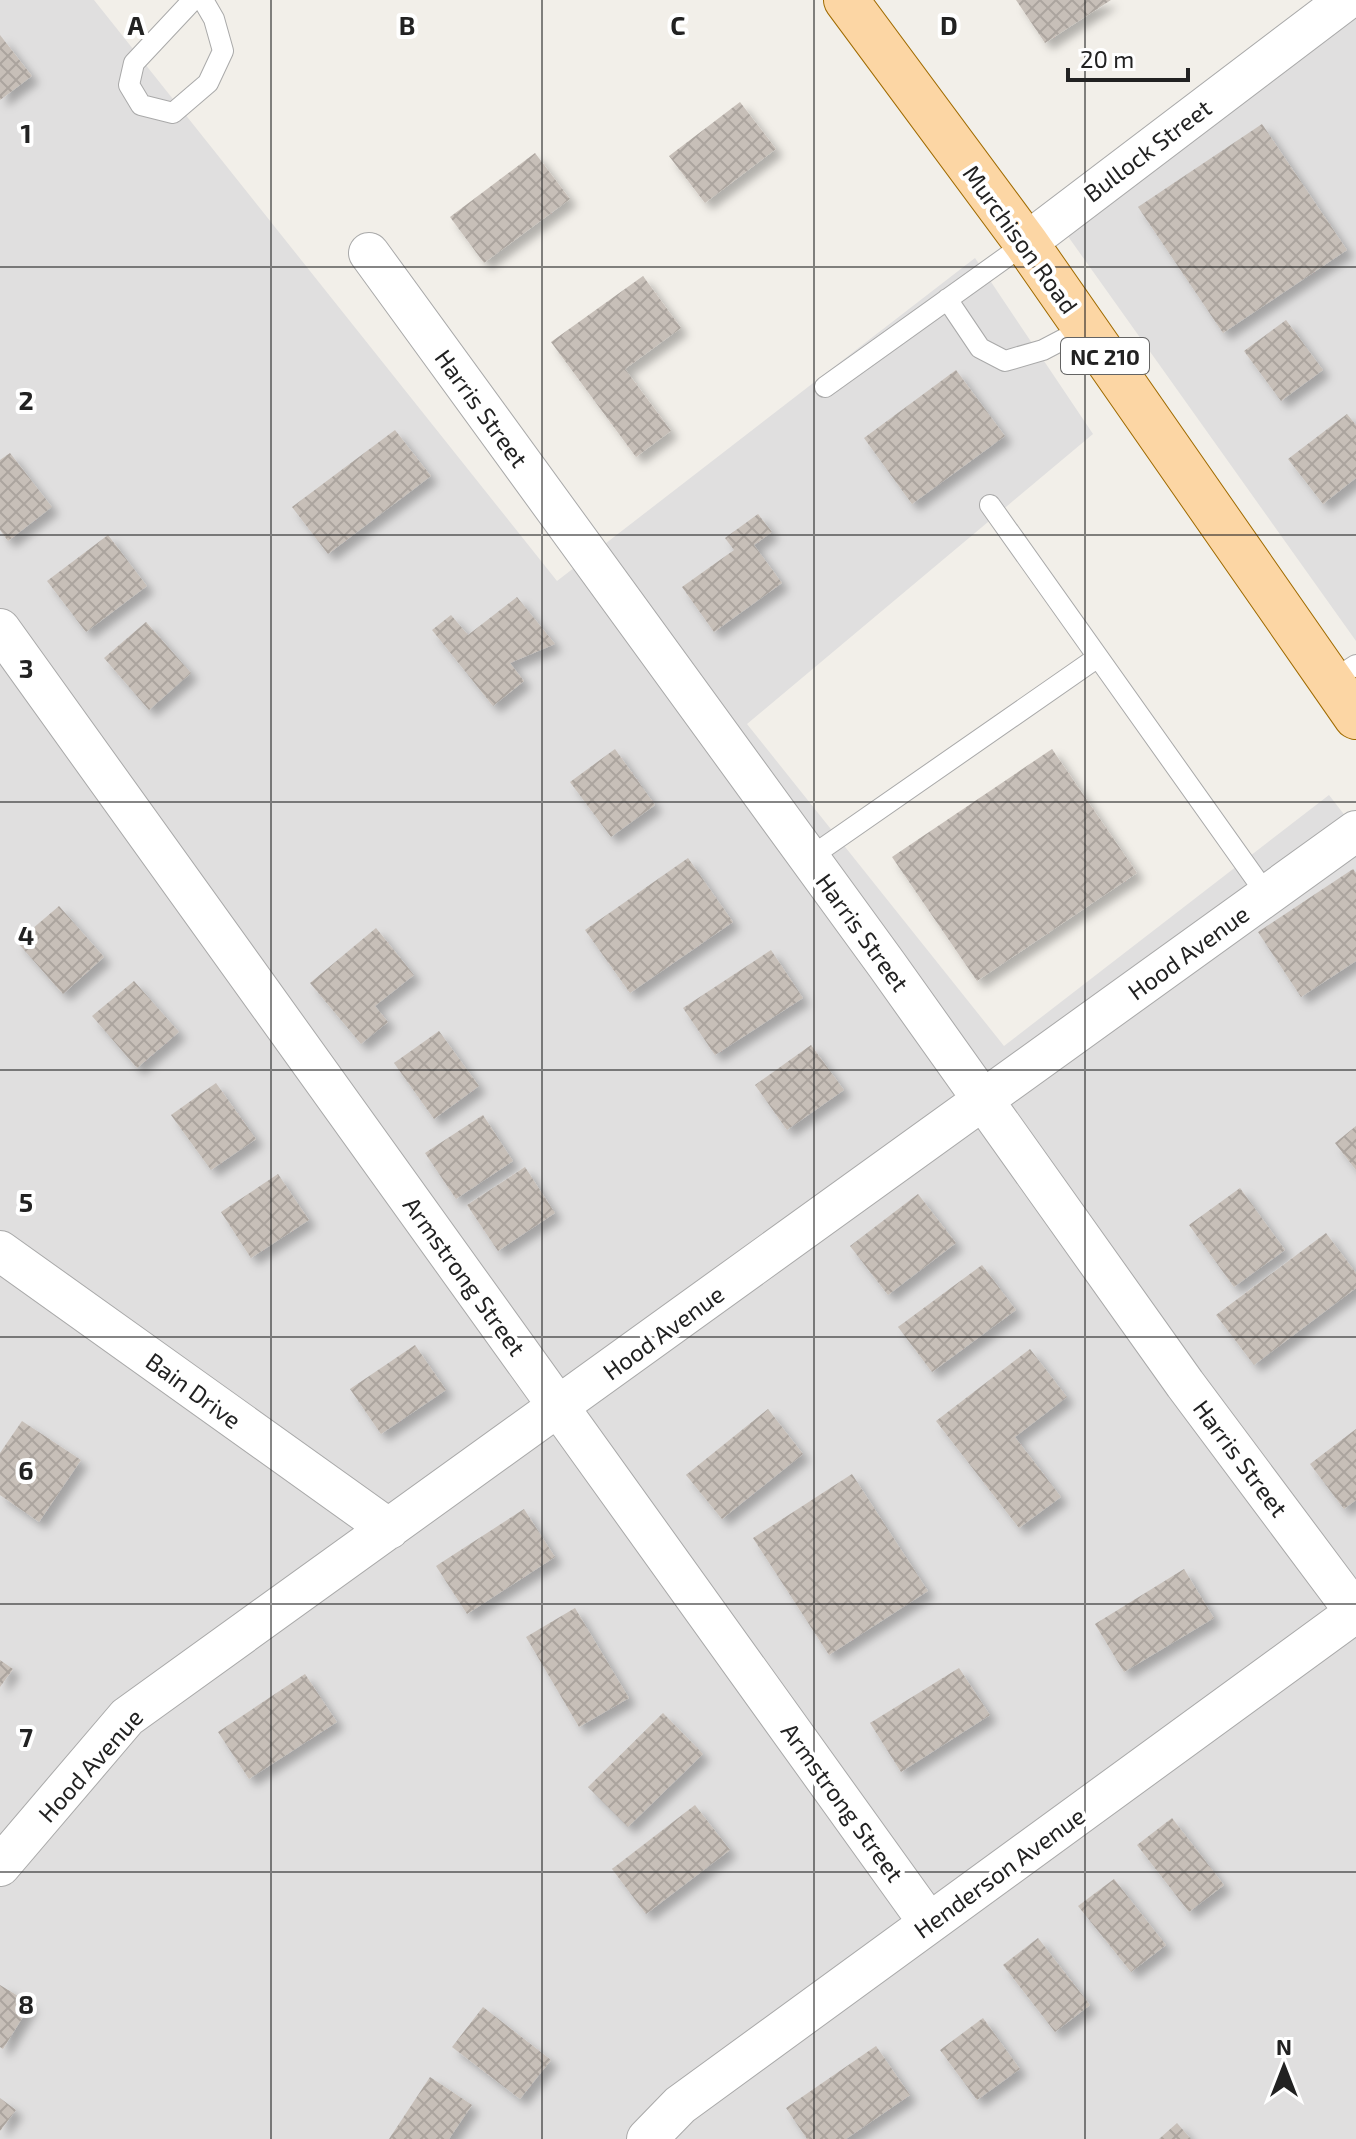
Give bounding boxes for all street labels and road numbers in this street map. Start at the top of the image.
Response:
street label: Bullock Street [1077,93,1217,207]
street label: Murchison Road [958,159,1084,319]
road number: NC 210 [1061,338,1149,374]
street label: Harris Street [430,343,534,473]
street label: Harris Street [811,867,915,997]
street label: Hood Avenue [1122,898,1254,1006]
street label: Armstrong Street [398,1191,532,1361]
street label: Hood Avenue [597,1278,729,1386]
street label: Bain Drive [141,1346,247,1434]
street label: Harris Street [1188,1394,1294,1522]
street label: Hood Avenue [32,1702,148,1828]
street label: Armstrong Street [776,1717,910,1887]
street label: Henderson Avenue [908,1800,1090,1944]

